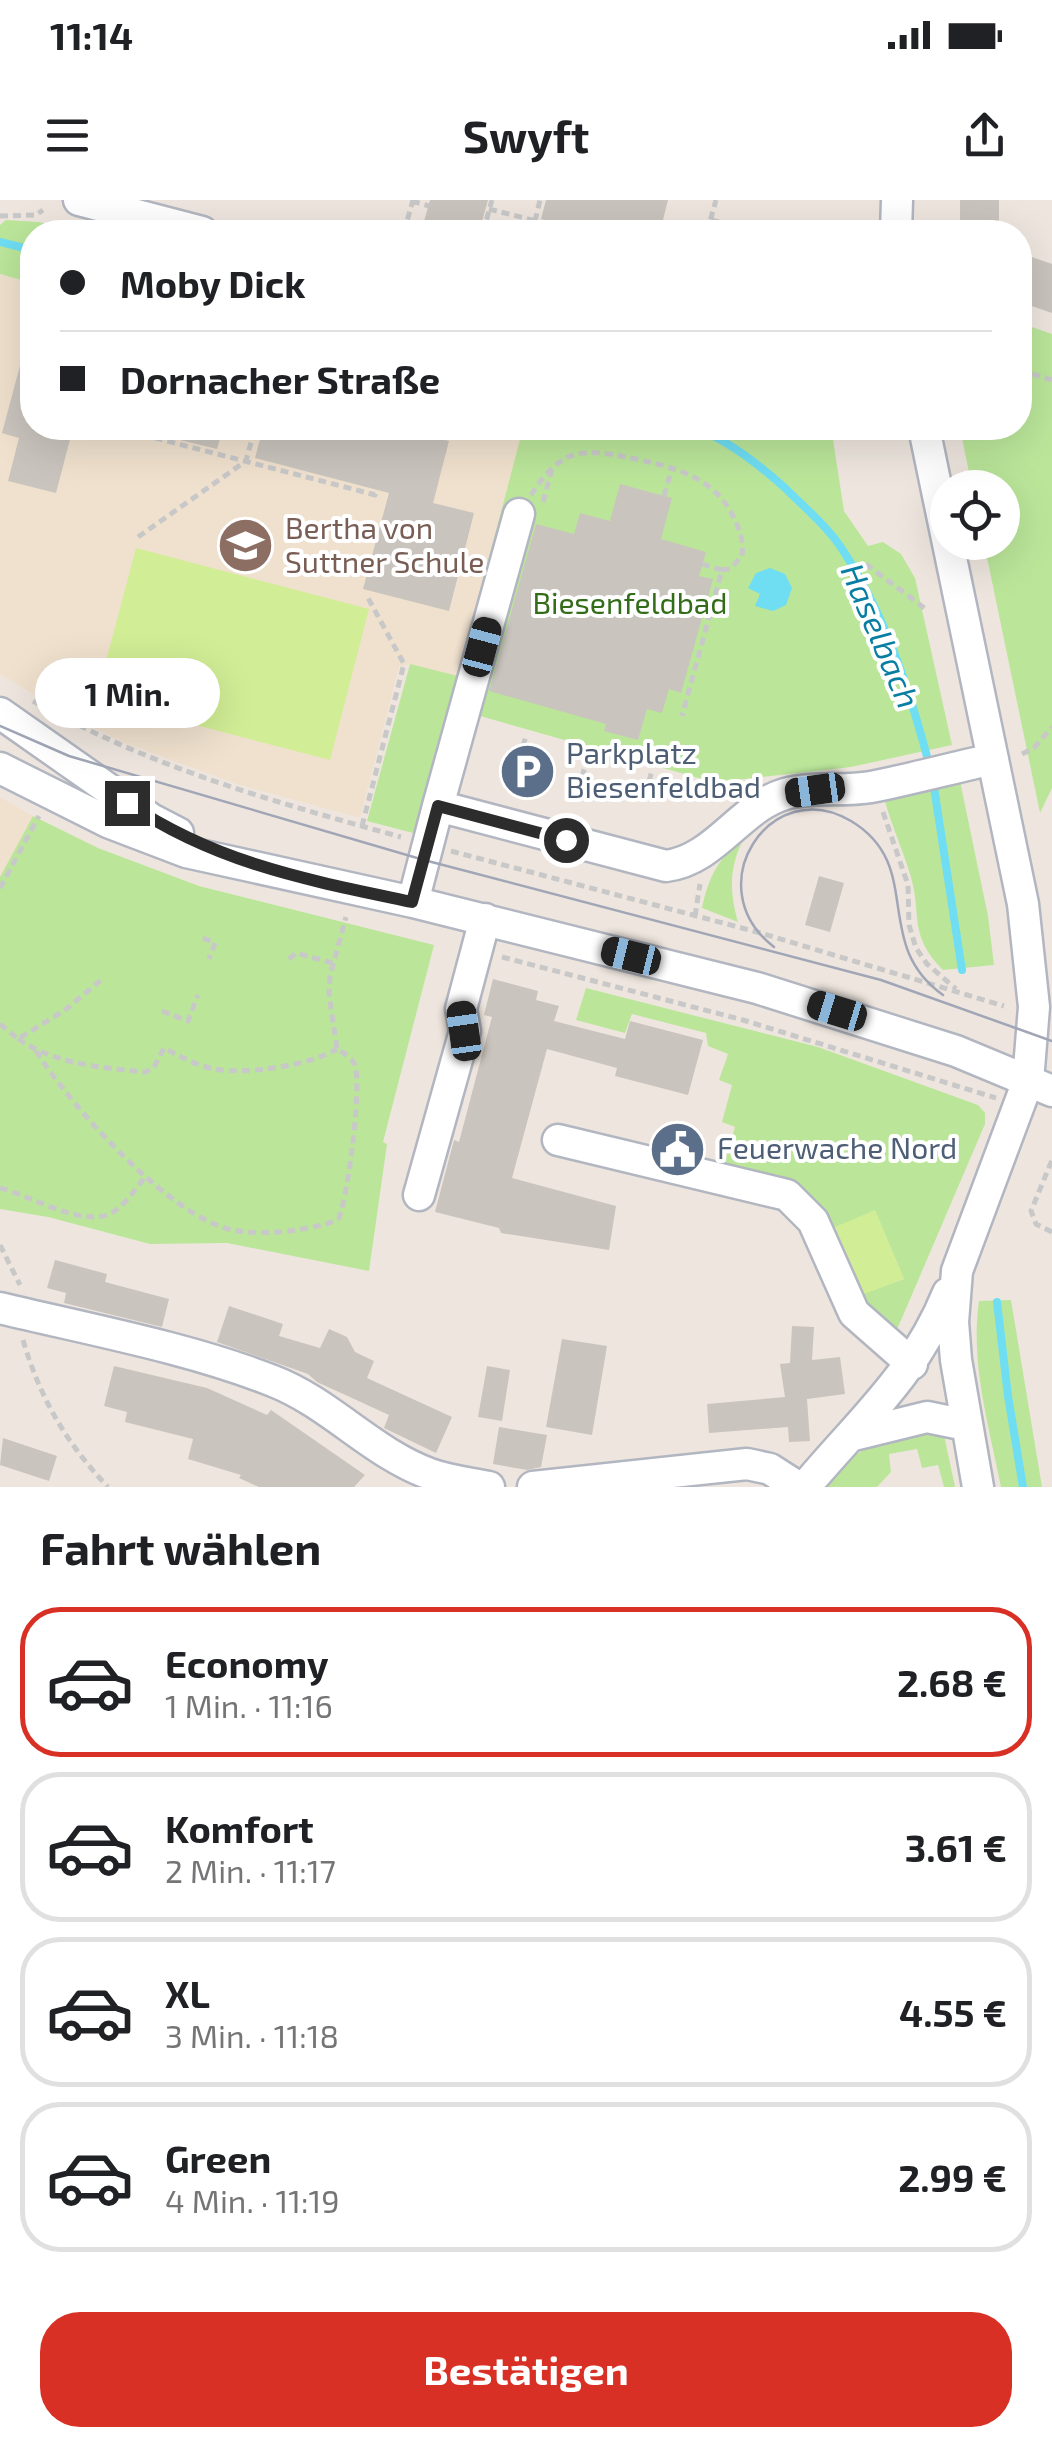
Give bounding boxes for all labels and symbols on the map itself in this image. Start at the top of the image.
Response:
place label: Bertha von Suttner Schule [285,509,484,579]
school or university icon: Bertha von Suttner Schule [216,516,276,576]
water label: Haselbach [834,557,929,713]
park label: Biesenfeldbad [532,584,728,620]
car [460,614,504,680]
callout: 1 Min. [34,658,220,728]
place label: Parkplatz Biesenfeldbad [566,734,761,804]
parking icon: Parkplatz Biesenfeldbad [497,741,557,801]
car [783,771,847,809]
route end [105,781,150,826]
route start [544,818,589,863]
car [598,934,664,978]
car [804,988,870,1034]
car [445,999,483,1063]
public building icon: Feuerwache Nord [648,1119,708,1179]
place label: Feuerwache Nord [717,1129,957,1165]

